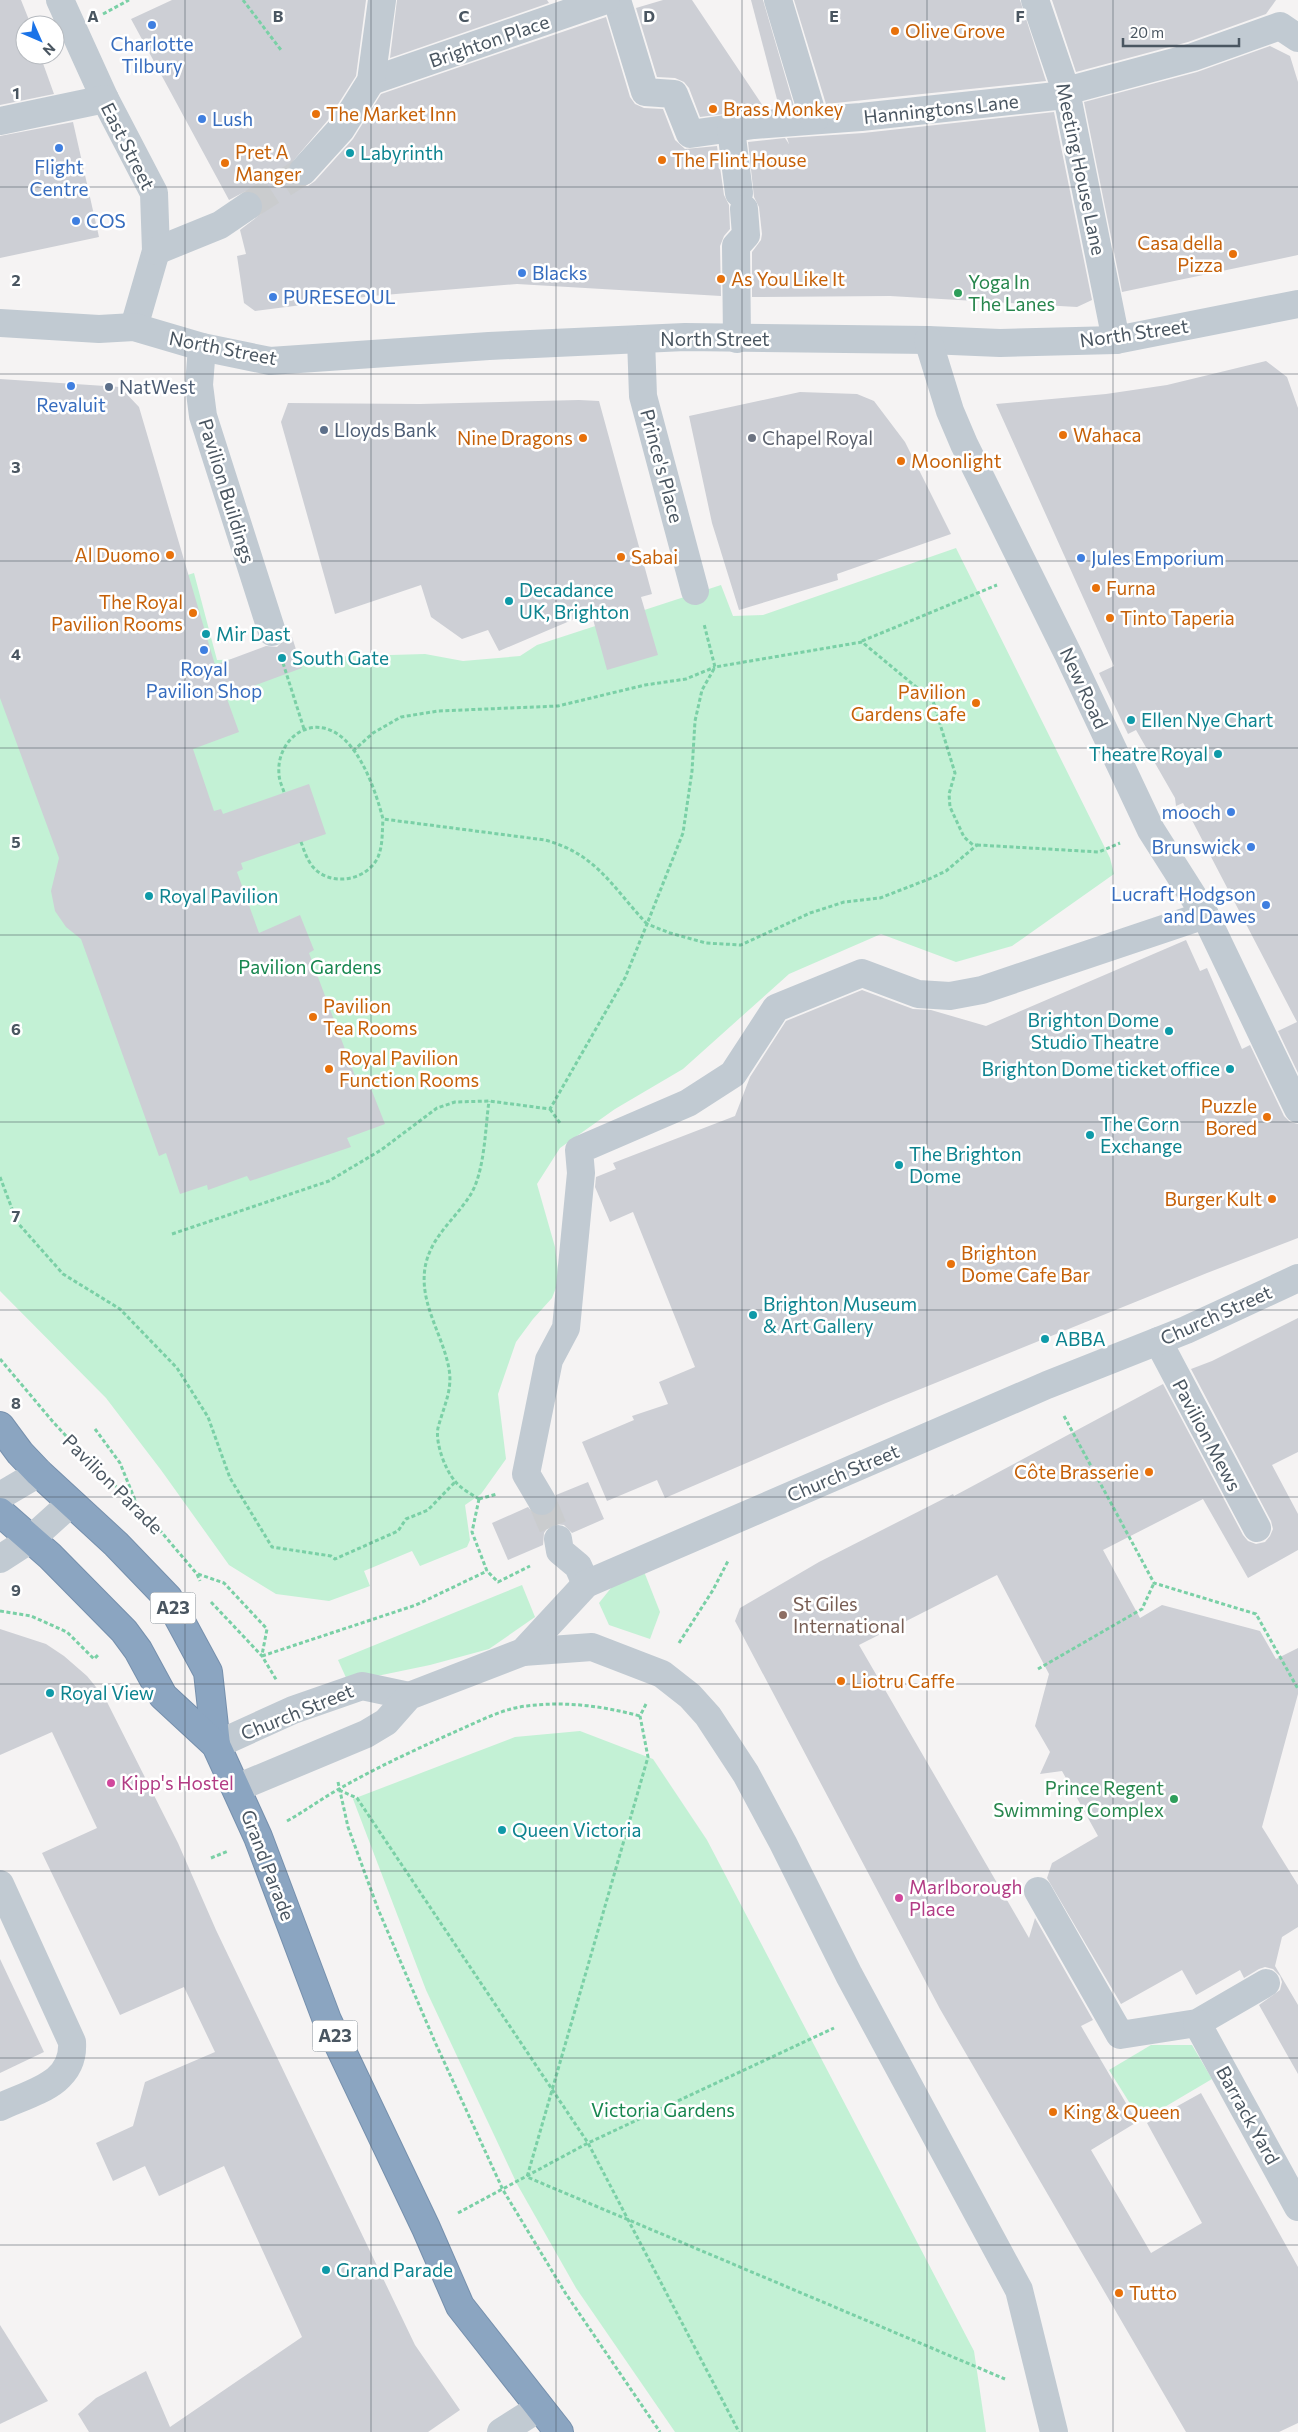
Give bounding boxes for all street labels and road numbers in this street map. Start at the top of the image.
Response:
street label: Brighton Place [426,9,552,72]
street label: Meeting House Lane [1052,81,1111,257]
street label: Hanningtons Lane [862,89,1020,128]
street label: East Street [97,98,160,193]
street label: North Street [1078,313,1190,351]
street label: North Street [167,326,279,369]
street label: North Street [660,327,770,350]
street label: Prince's Place [636,406,689,525]
street label: Pavilion Buildings [195,416,260,566]
street label: New Road [1056,643,1113,732]
street label: Church Street [1157,1280,1275,1349]
street label: Pavilion Mews [1168,1375,1247,1495]
street label: Pavilion Parade [59,1429,168,1538]
street label: Church Street [783,1439,902,1506]
road number: A23 [150,1592,196,1624]
street label: Church Street [237,1678,357,1745]
street label: Grand Parade [237,1806,300,1924]
road number: A23 [312,2020,358,2052]
street label: Barrack Yard [1212,2061,1285,2168]

